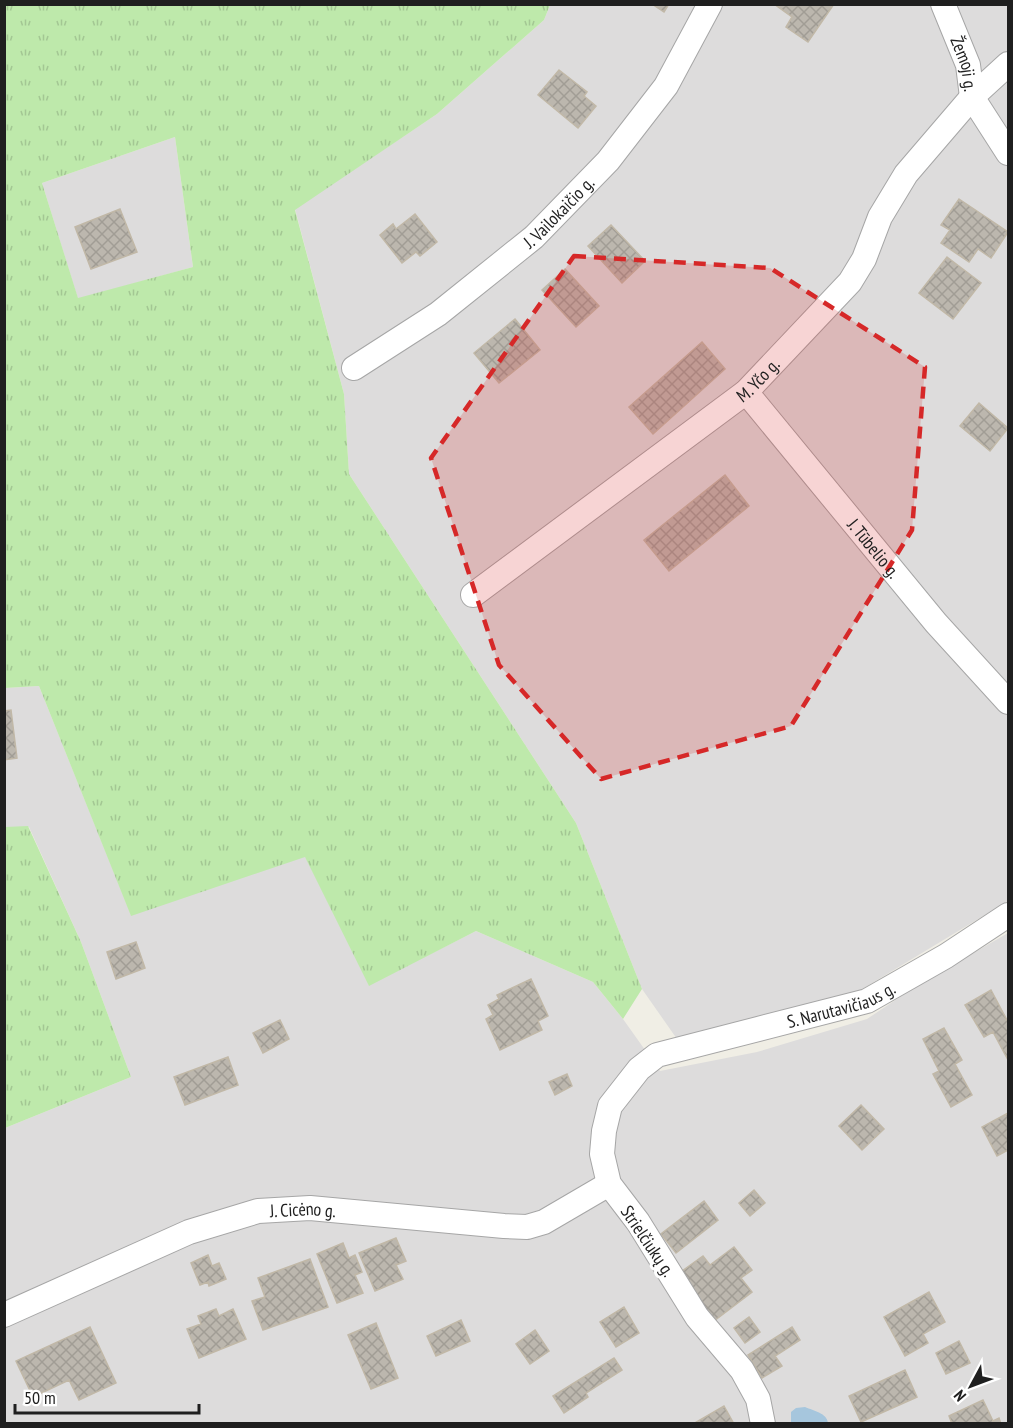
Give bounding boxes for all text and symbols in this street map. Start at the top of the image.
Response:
street label: Žemoji g. [946,33,983,93]
street label: J. Vailokaičio g. [518,171,599,253]
street label: M. Yčo g. [731,353,784,407]
street label: J. Tūbelio g. [842,513,906,583]
street label: S. Narutavičiaus g. [784,976,899,1033]
street label: J. Cicėno g. [268,1196,337,1222]
street label: Strielčiukų g. [616,1201,680,1281]
north arrow [941,1356,1001,1416]
scale bar [15,1377,200,1415]
text: 50 m [24,1386,56,1409]
text: N [949,1386,970,1406]

